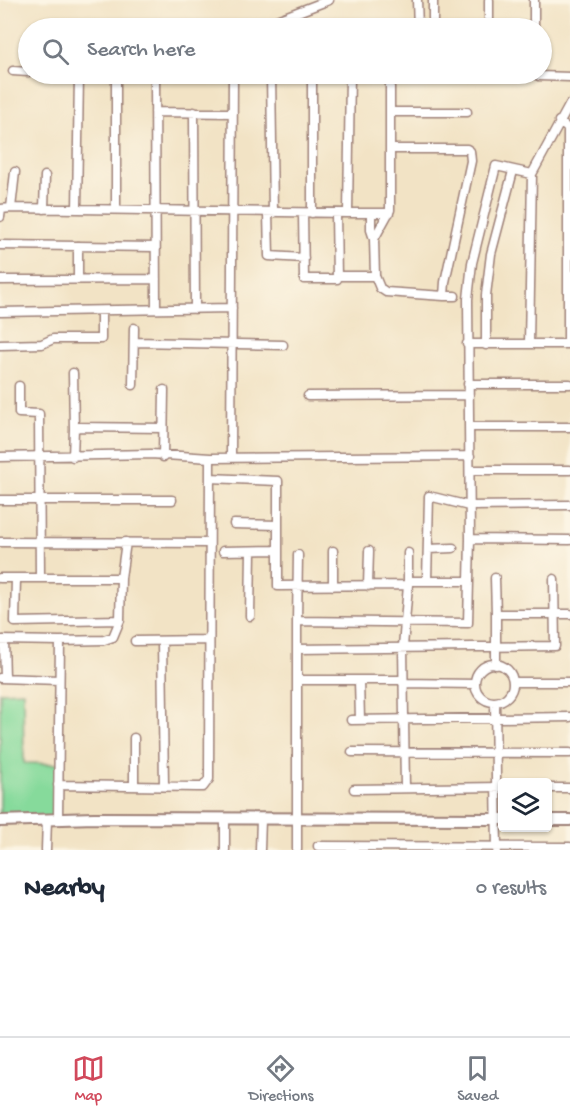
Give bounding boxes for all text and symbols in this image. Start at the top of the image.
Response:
search box [18,18,552,84]
icon: search [39,35,72,68]
text: Search here [87,38,195,64]
map controls [498,778,552,832]
button: layers [498,778,552,832]
text: Nearby [24,874,105,905]
text: 0 results [476,878,546,901]
tab: Map [72,1052,105,1107]
tab: Directions [248,1052,314,1107]
tab: Saved [457,1052,498,1107]

